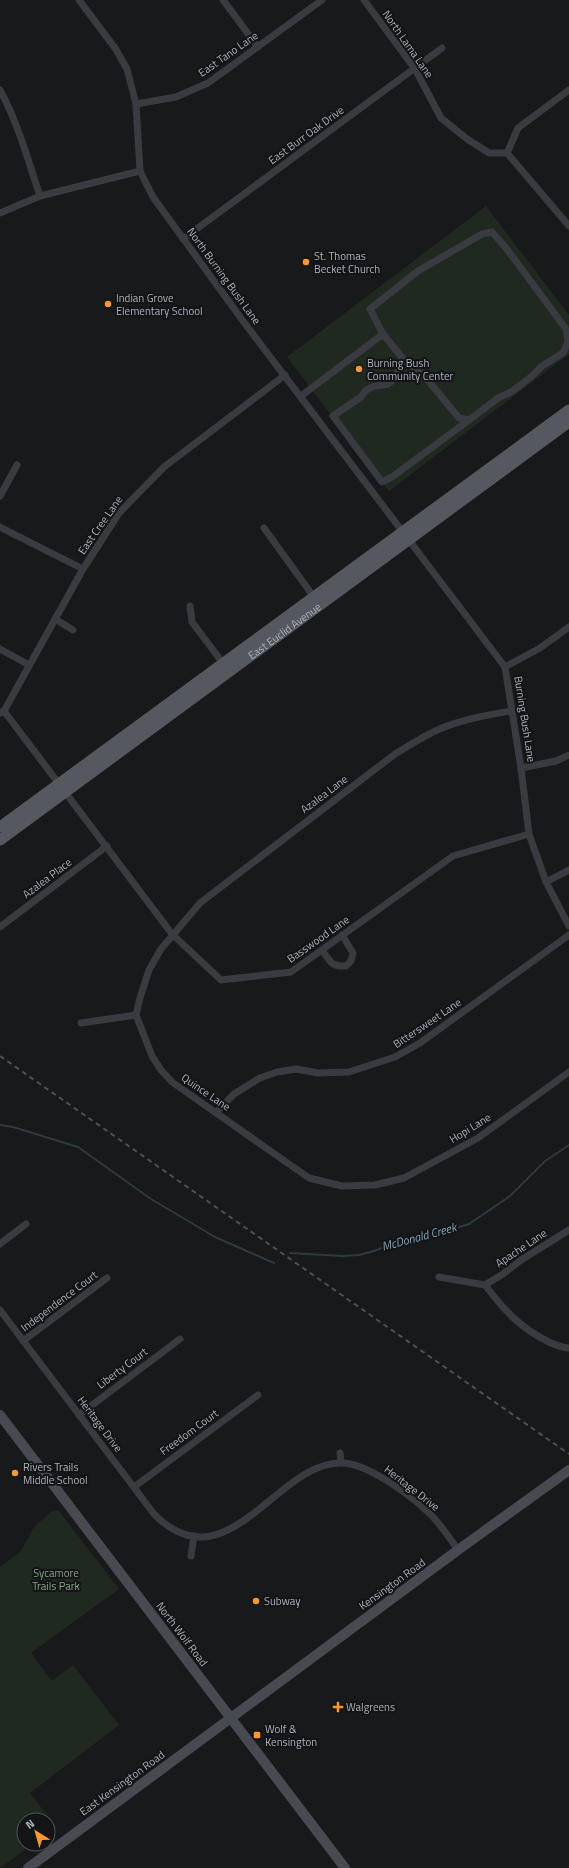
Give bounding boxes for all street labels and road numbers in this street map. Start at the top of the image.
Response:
street label: North Lama Lane [379,7,438,81]
street label: East Tano Lane [195,27,261,81]
street label: East Burr Oak Drive [265,102,348,168]
street label: North Burning Bush Lane [183,224,265,328]
street label: East Cree Lane [74,492,126,558]
street label: East Euclid Avenue [245,598,325,663]
street label: Burning Bush Lane [510,675,540,764]
street label: Azalea Lane [297,771,351,817]
street label: Azalea Place [19,854,75,902]
street label: Basswood Lane [284,911,353,966]
street label: Bittersweet Lane [390,994,465,1052]
street label: Quince Lane [178,1070,234,1115]
street label: Hopi Lane [446,1109,494,1147]
street label: Apache Lane [492,1225,550,1271]
street label: Independence Court [17,1267,101,1335]
street label: Liberty Court [93,1344,151,1392]
street label: Heritage Drive [74,1393,127,1456]
street label: Freedom Court [156,1405,222,1459]
street label: Heritage Drive [381,1461,443,1515]
street label: Kensington Road [356,1554,429,1614]
street label: North Wolf Road [152,1598,212,1670]
street label: East Kensington Road [76,1747,168,1819]

